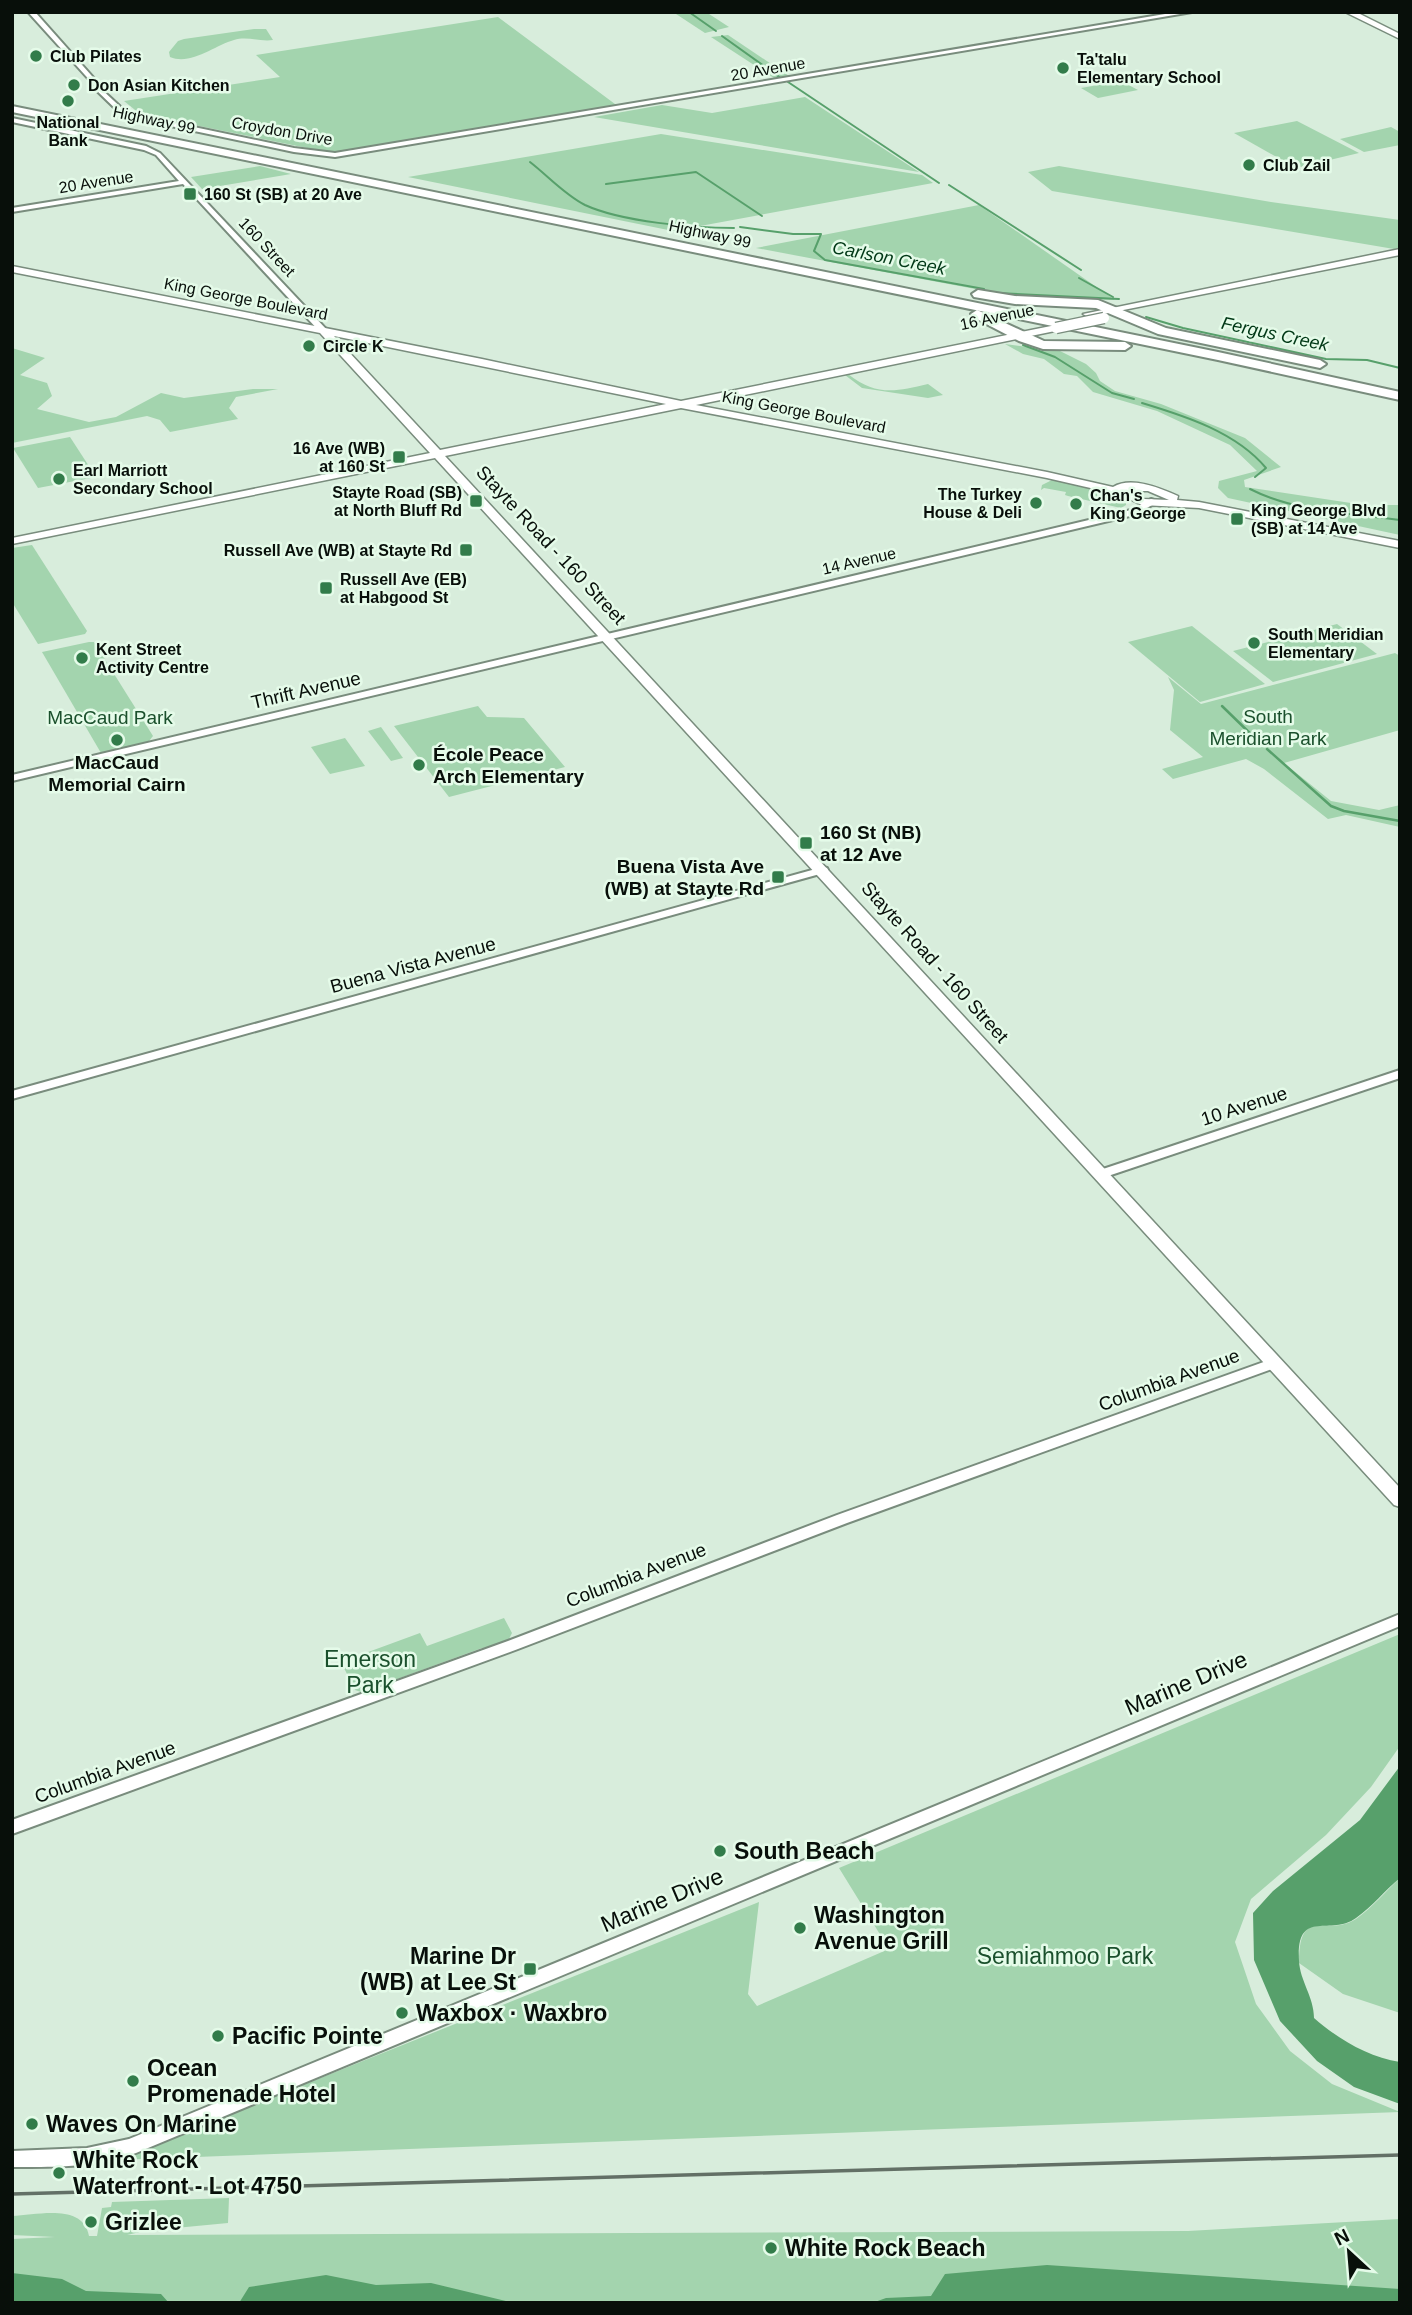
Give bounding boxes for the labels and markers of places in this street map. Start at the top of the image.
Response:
marker: Club Pilates [28,48,44,64]
place label: Club Pilates [50,48,142,65]
place label: Ta'talu Elementary School [1077,51,1221,86]
marker: Ta'talu Elementary School [1055,60,1071,76]
marker: Don Asian Kitchen [66,77,82,93]
place label: Don Asian Kitchen [88,77,230,94]
marker: National Bank [60,93,76,109]
place label: National Bank [36,114,100,149]
marker: Club Zail [1241,157,1257,173]
place label: Club Zail [1263,157,1331,174]
marker: 160 St (SB) at 20 Ave [182,186,198,202]
place label: 160 St (SB) at 20 Ave [204,186,362,203]
marker: Circle K [301,338,317,354]
place label: Circle K [323,338,384,355]
place label: 16 Ave (WB) at 160 St [293,440,386,475]
marker: 16 Ave (WB) at 160 St [391,449,407,465]
place label: Earl Marriott Secondary School [73,462,213,497]
marker: Earl Marriott Secondary School [51,471,67,487]
place label: Stayte Road (SB) at North Bluff Rd [332,484,462,519]
place label: The Turkey House & Deli [923,486,1022,521]
place label: Chan's King George [1090,487,1186,522]
marker: Stayte Road (SB) at North Bluff Rd [468,493,484,509]
marker: The Turkey House & Deli [1028,495,1044,511]
marker: Chan's King George [1068,496,1084,512]
place label: King George Blvd (SB) at 14 Ave [1251,502,1386,537]
marker: King George Blvd (SB) at 14 Ave [1229,511,1245,527]
place label: Russell Ave (WB) at Stayte Rd [224,542,452,559]
marker: Russell Ave (WB) at Stayte Rd [458,542,474,558]
place label: Russell Ave (EB) at Habgood St [340,571,467,606]
marker: Russell Ave (EB) at Habgood St [318,580,334,596]
place label: South Meridian Elementary [1268,626,1384,661]
marker: South Meridian Elementary [1246,635,1262,651]
place label: Kent Street Activity Centre [96,641,209,676]
marker: Kent Street Activity Centre [74,650,90,666]
marker: MacCaud Memorial Cairn [109,732,125,748]
place label: École Peace Arch Elementary [433,744,584,787]
place label: MacCaud Memorial Cairn [48,752,186,795]
marker: École Peace Arch Elementary [411,757,427,773]
place label: 160 St (NB) at 12 Ave [820,822,921,865]
marker: 160 St (NB) at 12 Ave [798,835,814,851]
place label: Buena Vista Ave (WB) at Stayte Rd [605,856,764,899]
marker: Buena Vista Ave (WB) at Stayte Rd [770,869,786,885]
place label: South Beach [734,1838,875,1864]
marker: South Beach [712,1843,728,1859]
place label: Washington Avenue Grill [814,1902,949,1954]
marker: Washington Avenue Grill [792,1920,808,1936]
place label: Marine Dr (WB) at Lee St [360,1943,516,1995]
marker: Marine Dr (WB) at Lee St [522,1961,538,1977]
place label: Waxbox · Waxbro [416,2000,607,2026]
marker: Waxbox · Waxbro [394,2005,410,2021]
place label: Pacific Pointe [232,2023,383,2049]
marker: Pacific Pointe [210,2028,226,2044]
place label: Ocean Promenade Hotel [147,2055,336,2107]
marker: Ocean Promenade Hotel [125,2073,141,2089]
place label: Waves On Marine [46,2111,237,2137]
marker: Waves On Marine [24,2116,40,2132]
place label: White Rock Waterfront - Lot 4750 [73,2147,302,2199]
marker: White Rock Waterfront - Lot 4750 [51,2165,67,2181]
place label: Grizlee [105,2209,182,2235]
marker: Grizlee [83,2214,99,2230]
place label: White Rock Beach [785,2235,986,2261]
marker: White Rock Beach [763,2240,779,2256]

